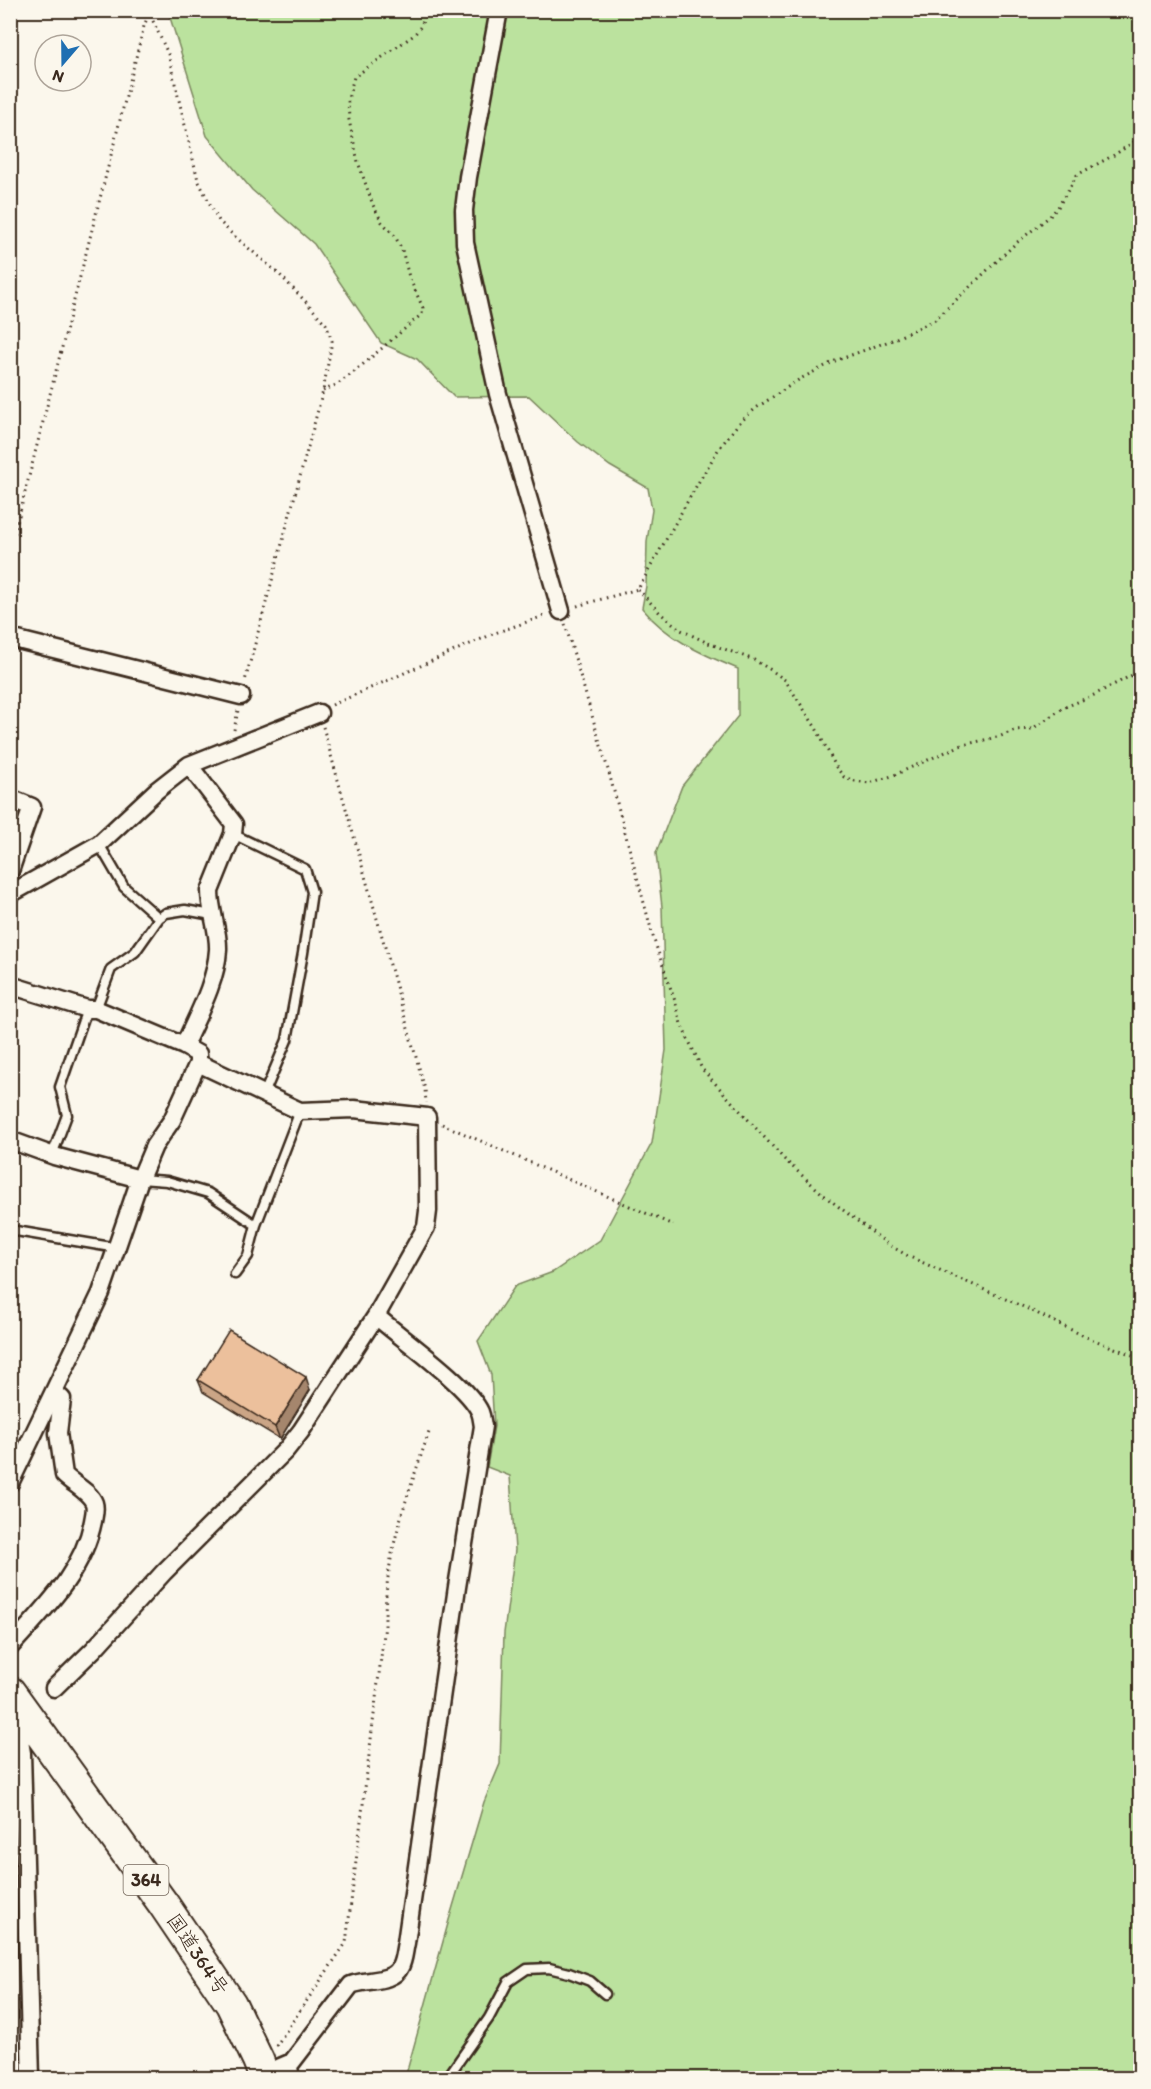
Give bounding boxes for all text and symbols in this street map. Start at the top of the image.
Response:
north arrow [33,33,93,93]
text: N [50,66,66,87]
road number: 364 [124,1865,168,1895]
street label: 国道364号 [162,1909,234,1999]

